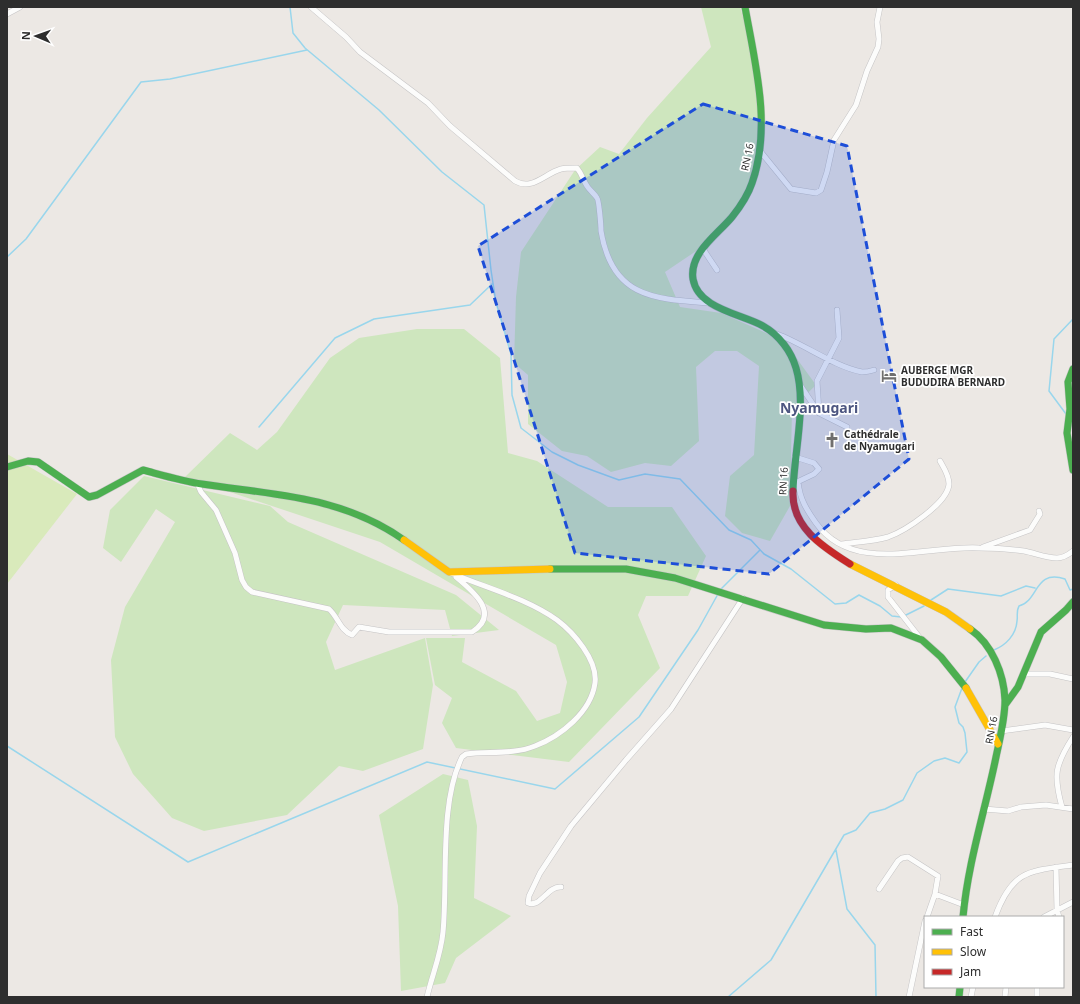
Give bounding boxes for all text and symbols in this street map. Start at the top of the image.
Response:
north arrow [16,16,56,56]
text: N [18,31,33,40]
street label: RN 16 [737,142,757,172]
place label: AUBERGE MGR BUDUDIRA BERNARD [901,363,1005,389]
hotel icon: AUBERGE MGR BUDUDIRA BERNARD [880,367,898,385]
district label: Nyamugari [780,398,858,417]
place label: Cathédrale de Nyamugari [844,427,915,453]
church icon: Cathédrale de Nyamugari [823,431,841,449]
street label: RN 16 [775,466,791,495]
street label: RN 16 [981,715,1001,745]
legend [924,916,1064,988]
text: Fast [960,923,984,940]
text: Slow [960,943,987,960]
text: Jam [959,963,981,980]

